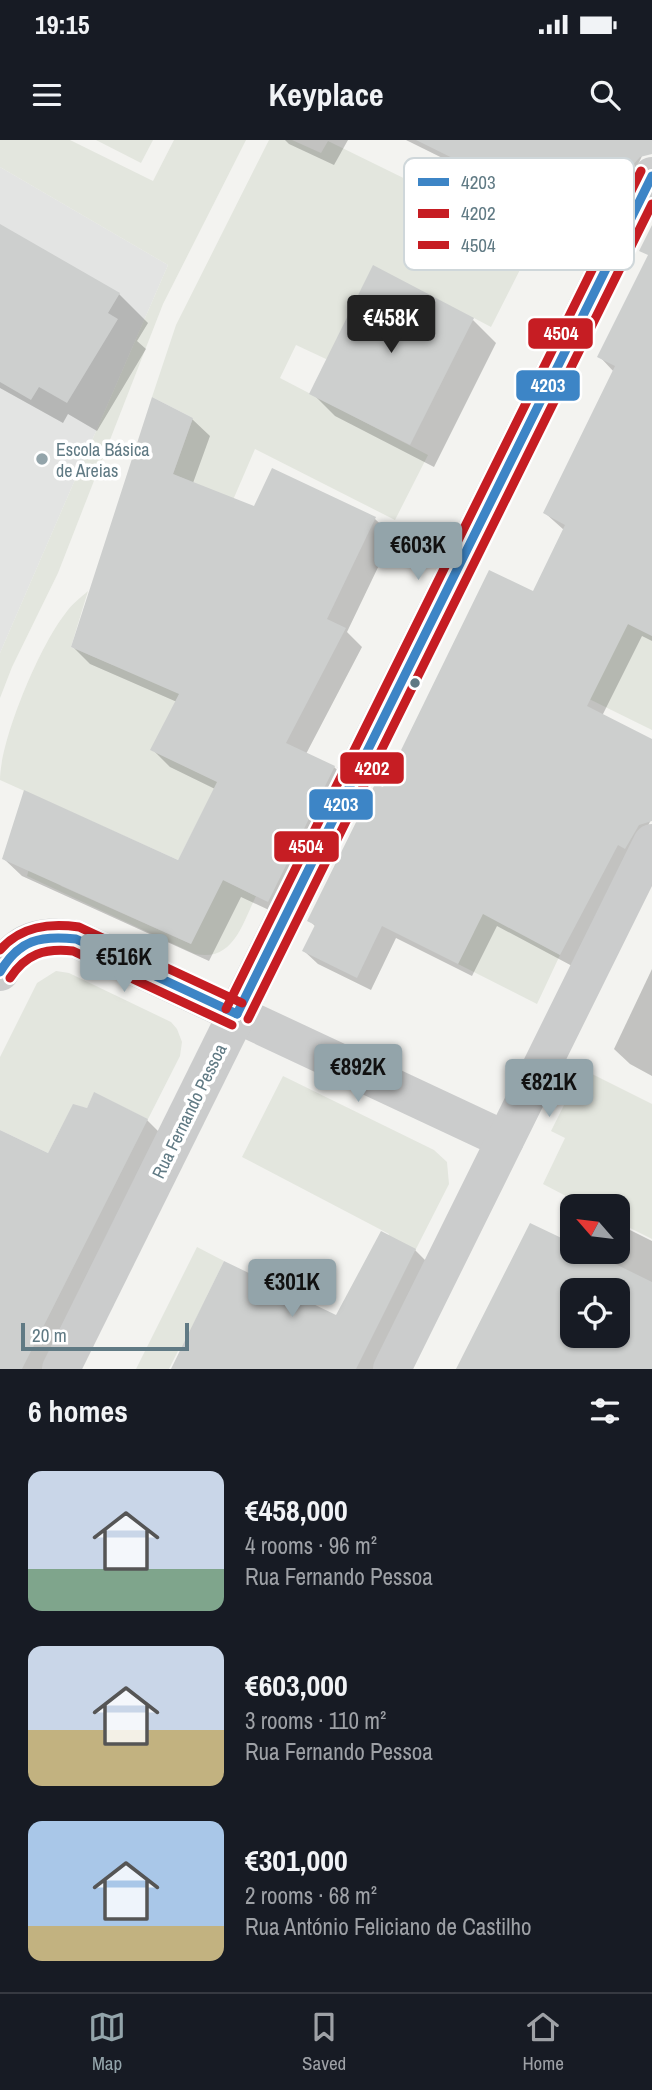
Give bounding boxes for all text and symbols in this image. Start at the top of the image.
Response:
text: 19:15 [35,7,90,42]
text: Keyplace [268,73,384,116]
icon: menu [28,76,66,114]
icon: search [586,76,624,114]
legend [404,158,634,270]
text: 4203 [461,169,496,195]
text: 4202 [461,200,496,226]
text: 4504 [461,232,496,258]
pin: €458K [342,296,440,355]
text: €458K [363,302,419,333]
line badge: 4504 [527,317,594,350]
text: 4504 [544,320,579,346]
line badge: 4203 [515,369,581,402]
text: 4203 [531,372,566,398]
place label: Escola Básica de Areias [56,437,150,483]
marker: Escola Básica de Areias [34,451,50,467]
pin: €603K [369,522,467,582]
text: €603K [390,529,446,560]
unlabelled marker [408,676,422,690]
line badge: 4202 [339,751,405,785]
text: 4202 [355,755,390,781]
line badge: 4203 [308,788,374,821]
text: 4203 [324,791,359,817]
line badge: 4504 [273,830,340,863]
text: 4504 [289,833,324,859]
pin: €516K [75,934,173,994]
text: €516K [96,941,152,972]
street label: Rua Fernando Pessoa [146,1039,232,1183]
pin: €892K [309,1044,407,1104]
text: €892K [330,1051,386,1082]
pin: €821K [500,1060,598,1119]
text: €821K [521,1066,577,1097]
north arrow [560,1194,630,1264]
map controls [560,1194,630,1348]
pin: €301K [243,1260,341,1319]
text: €301K [264,1266,320,1297]
button: locate [560,1278,630,1348]
scale bar [21,1320,189,1352]
text: 20 m [32,1322,67,1348]
text: 6 homes [28,1391,128,1431]
icon: filters [586,1392,624,1430]
text: €458,000 [245,1490,348,1530]
icon: home [84,1499,168,1583]
text: 4 rooms · 96 m² [245,1530,377,1561]
text: Rua Fernando Pessoa [245,1561,433,1592]
text: €603,000 [245,1665,348,1705]
icon: home [84,1674,168,1758]
text: 3 rooms · 110 m² [245,1705,386,1736]
text: Rua Fernando Pessoa [245,1736,433,1767]
text: €301,000 [245,1840,348,1880]
icon: home [84,1849,168,1933]
text: 2 rooms · 68 m² [245,1880,377,1911]
text: Rua António Feliciano de Castilho [245,1911,531,1942]
tab: Map [88,2008,126,2076]
tab: Saved [302,2008,346,2076]
tab: Home [522,2008,564,2076]

